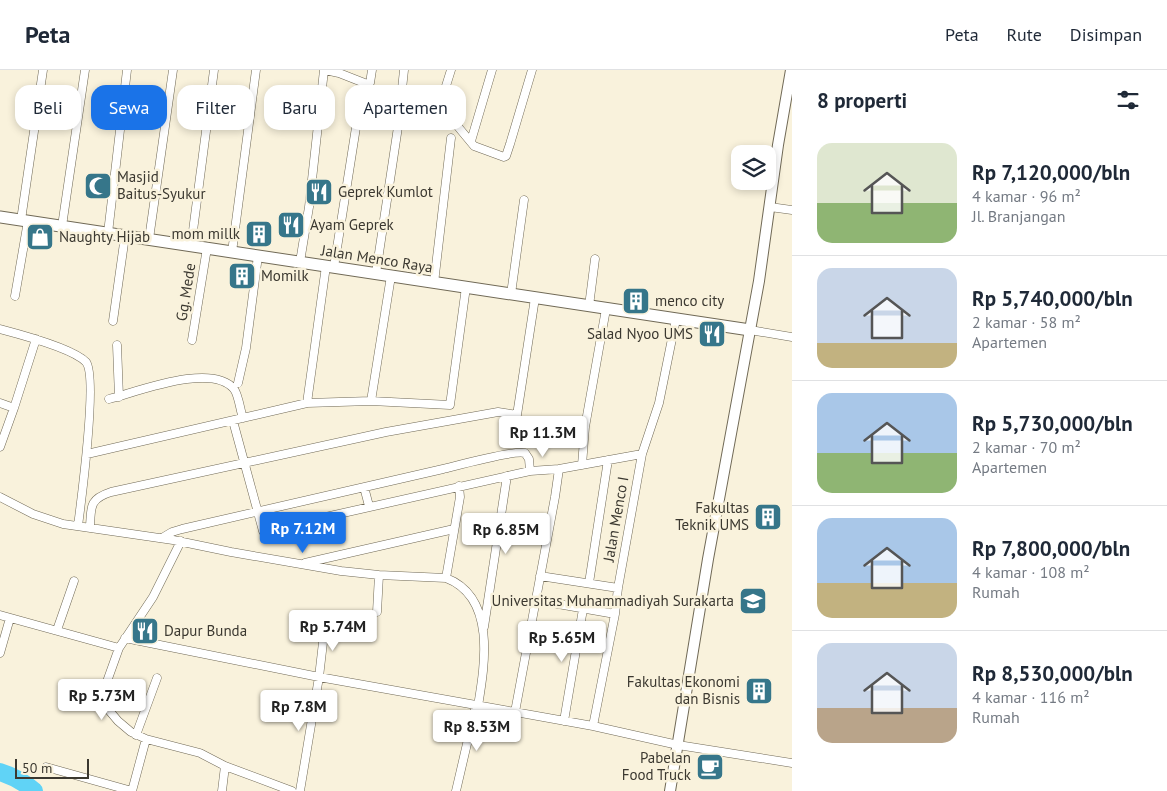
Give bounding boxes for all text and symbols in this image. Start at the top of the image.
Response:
text: Peta [25,19,70,50]
text: Peta [945,23,979,46]
text: Rute [1007,23,1042,46]
text: Disimpan [1070,23,1142,46]
chip: Beli [15,85,81,130]
chip: Sewa [91,85,167,130]
chip: Filter [177,85,254,130]
chip: Baru [264,85,335,130]
chip: Apartemen [345,85,466,130]
icon: filters [1114,86,1142,114]
text: 8 properti [817,87,907,114]
map controls [731,145,776,190]
button: layers [731,145,776,190]
text: Rp 7,120,000/bln [972,159,1130,186]
icon: home [857,163,917,223]
place label: Masjid Baitus-Syukur [117,167,206,203]
mosque icon: Masjid Baitus-Syukur [83,171,113,201]
restaurant icon: Geprek Kumlot [304,177,334,207]
place label: Geprek Kumlot [338,182,433,201]
text: 4 kamar · 96 m² [972,186,1081,206]
text: Jl. Branjangan [972,206,1066,226]
restaurant icon: Ayam Geprek [276,210,306,240]
place label: Ayam Geprek [310,215,395,234]
building icon: mom millk [244,219,274,249]
shop icon: Naughty Hijab [25,222,55,252]
place label: mom millk [171,224,241,243]
place label: Naughty Hijab [59,227,150,246]
street label: Jalan Menco Raya [319,240,434,277]
building icon: Momilk [227,261,257,291]
street label: Gg. Mede [172,262,199,322]
place label: Momilk [261,266,309,285]
text: Rp 5,740,000/bln [972,285,1133,312]
building icon: menco city [621,286,651,316]
icon: home [857,288,917,348]
place label: menco city [655,291,724,310]
text: 2 kamar · 58 m² [972,312,1081,332]
restaurant icon: Salad Nyoo UMS [697,319,727,349]
place label: Salad Nyoo UMS [587,324,693,343]
text: Apartemen [972,332,1047,352]
text: Rp 5,730,000/bln [972,410,1133,437]
icon: home [857,413,917,473]
pin: Rp 11.3M [491,416,595,458]
text: Rp 11.3M [510,422,576,442]
text: 2 kamar · 70 m² [972,437,1081,457]
text: Apartemen [972,457,1047,477]
street label: Jalan Menco I [598,475,632,564]
place label: Fakultas Teknik UMS [675,498,749,534]
building icon: Fakultas Teknik UMS [753,502,783,532]
pin: Rp 7.12M [251,512,355,554]
pin: Rp 6.85M [454,512,558,555]
text: Rp 7.12M [271,518,335,538]
text: Rp 6.85M [473,519,539,539]
text: Rp 7,800,000/bln [972,535,1130,562]
icon: home [857,538,917,598]
text: 4 kamar · 108 m² [972,562,1090,582]
text: Rumah [972,582,1020,602]
school or university icon: Universitas Muhammadiyah Surakarta [738,586,768,616]
place label: Universitas Muhammadiyah Surakarta [492,591,734,610]
pin: Rp 5.74M [281,610,385,652]
restaurant icon: Dapur Bunda [130,616,160,646]
text: Rp 5.74M [300,616,366,636]
pin: Rp 5.65M [510,620,614,663]
place label: Dapur Bunda [164,621,247,640]
text: Rp 5.65M [529,627,595,647]
text: Rp 8,530,000/bln [972,660,1133,687]
icon: home [857,663,917,723]
place label: Fakultas Ekonomi dan Bisnis [627,672,740,708]
building icon: Fakultas Ekonomi dan Bisnis [744,676,774,706]
pin: Rp 5.73M [50,678,154,721]
text: Rp 5.73M [69,685,135,705]
text: 4 kamar · 116 m² [972,687,1090,707]
pin: Rp 7.8M [253,690,345,732]
text: Rp 7.8M [271,696,327,716]
text: Rumah [972,707,1020,727]
pin: Rp 8.53M [425,710,529,752]
text: Rp 8.53M [444,716,510,736]
place label: Pabelan Food Truck [622,748,692,784]
cafe icon: Pabelan Food Truck [695,752,725,782]
scale bar [15,756,89,779]
text: 50 m [22,759,52,777]

